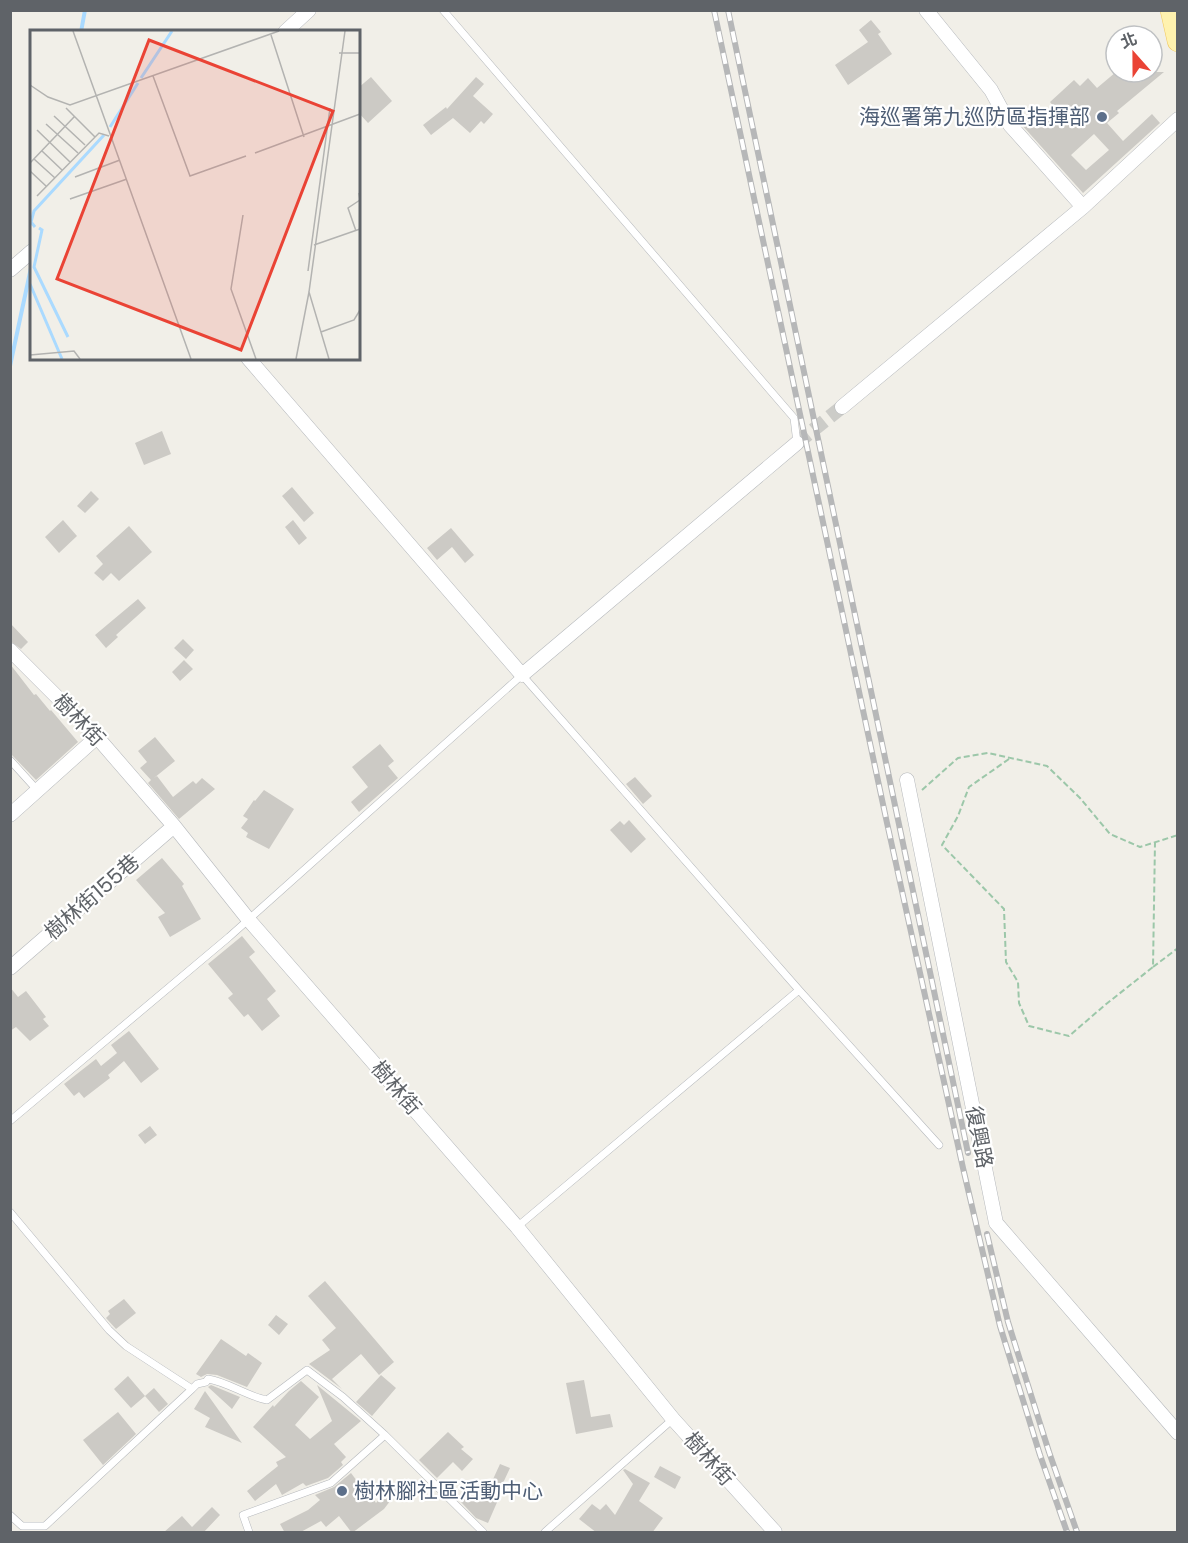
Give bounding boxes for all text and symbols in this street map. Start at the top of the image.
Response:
north arrow [1104,24,1164,84]
text: 北 [1117,27,1140,54]
inset map [30,30,360,360]
place label: 海巡署第九巡防區指揮部 [859,102,1090,131]
marker: 海巡署第九巡防區指揮部 [1095,110,1109,124]
street label: 樹林街 [47,687,112,752]
street label: 樹林街155巷 [38,847,145,946]
street label: 樹林街 [365,1054,428,1121]
street label: 復興路 [959,1103,1000,1171]
street label: 樹林街 [678,1426,741,1492]
place label: 樹林腳社區活動中心 [354,1476,543,1505]
marker: 樹林腳社區活動中心 [335,1484,349,1498]

